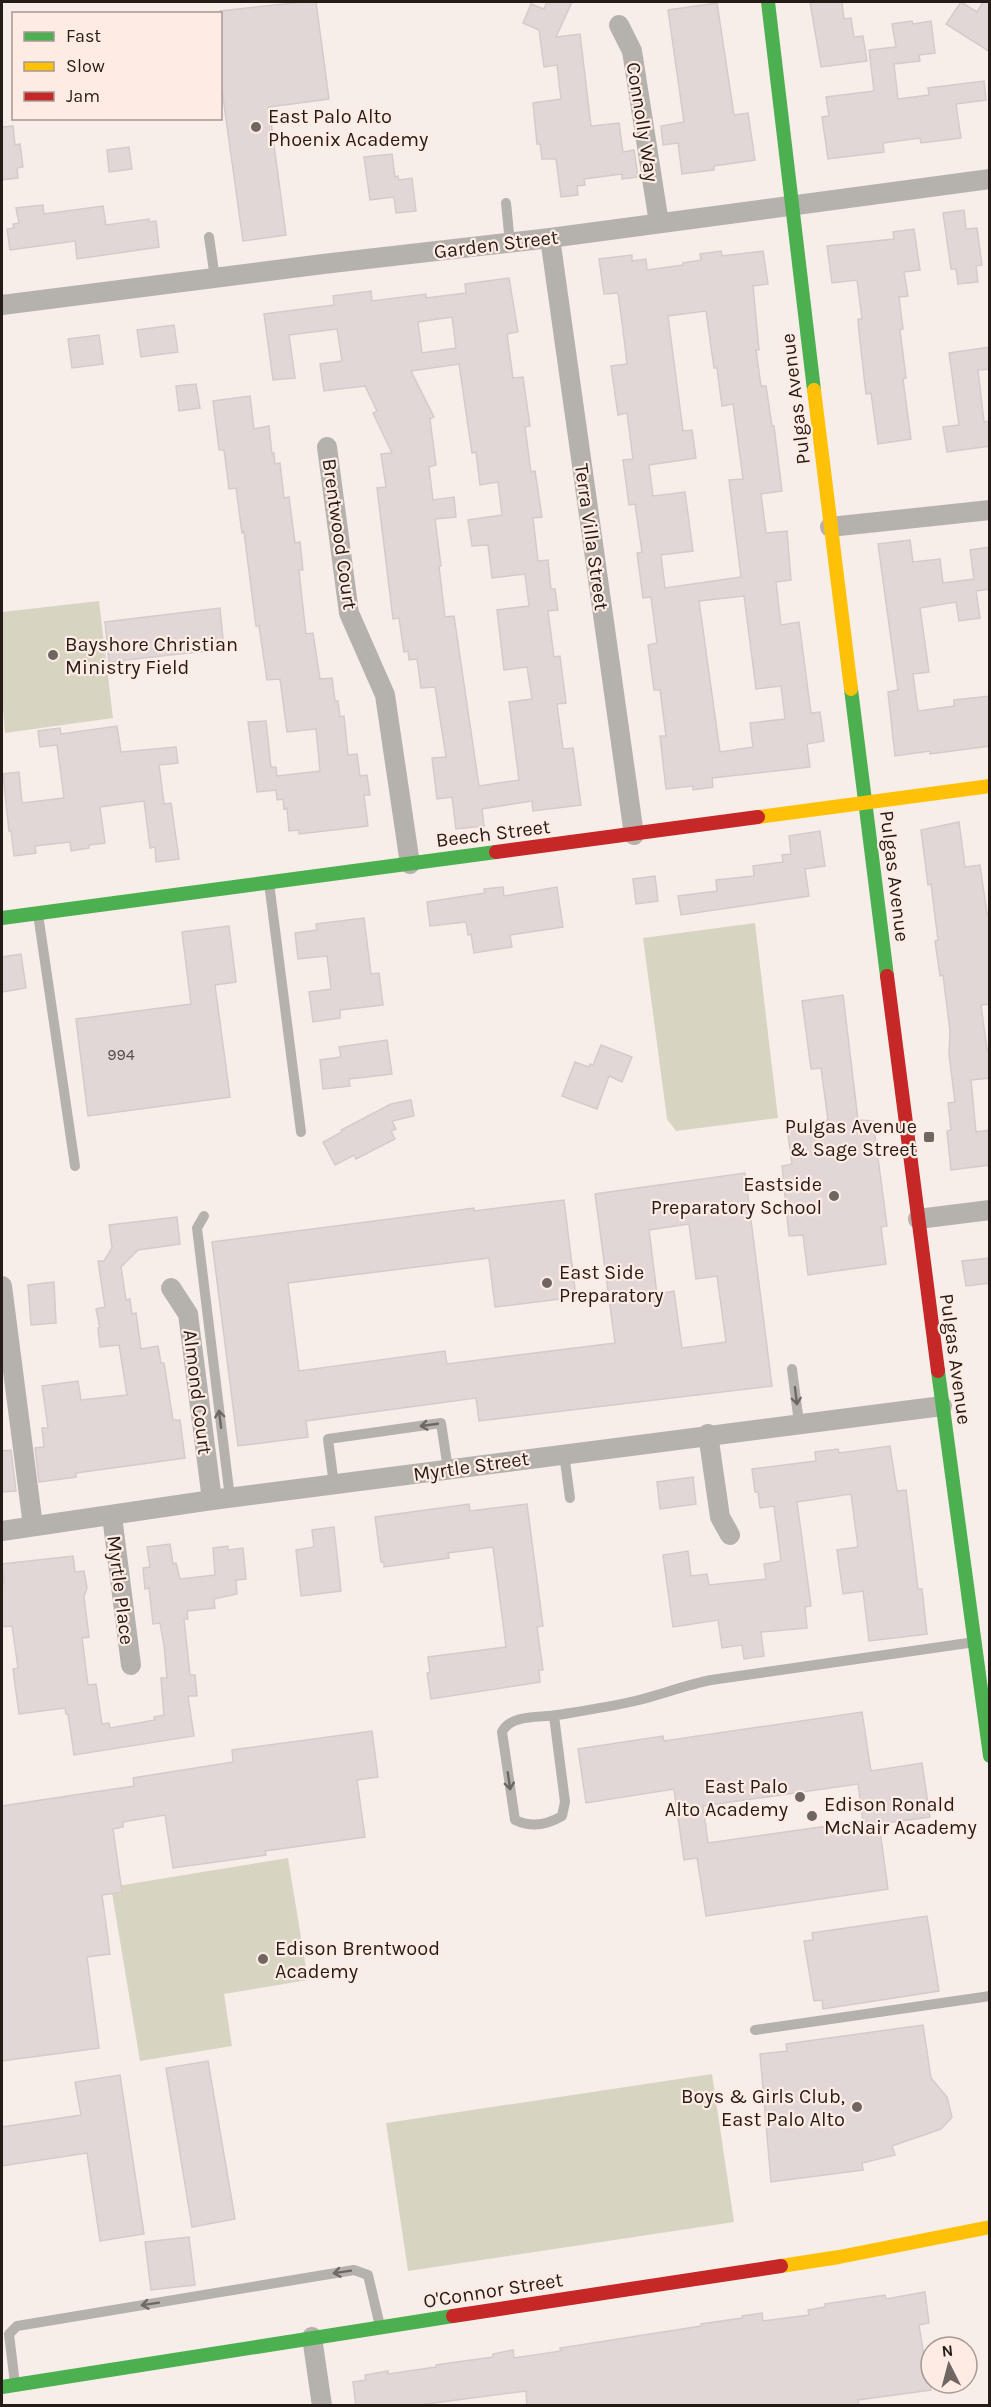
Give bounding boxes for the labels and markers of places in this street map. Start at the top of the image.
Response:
place label: East Palo Alto Phoenix Academy [268,105,428,151]
marker: East Palo Alto Phoenix Academy [249,120,263,134]
place label: Bayshore Christian Ministry Field [65,633,238,679]
marker: Bayshore Christian Ministry Field [46,648,60,662]
place label: Pulgas Avenue & Sage Street [785,1115,917,1161]
marker: Pulgas Avenue & Sage Street [922,1130,936,1144]
place label: Eastside Preparatory School [651,1173,822,1219]
marker: Eastside Preparatory School [827,1189,841,1203]
place label: East Side Preparatory [559,1261,664,1307]
marker: East Side Preparatory [540,1276,554,1290]
place label: East Palo Alto Academy [665,1775,788,1821]
marker: East Palo Alto Academy [793,1790,807,1804]
place label: Edison Ronald McNair Academy [824,1793,977,1839]
marker: Edison Ronald McNair Academy [805,1809,819,1823]
place label: Edison Brentwood Academy [275,1937,440,1983]
marker: Edison Brentwood Academy [256,1952,270,1966]
place label: Boys & Girls Club, East Palo Alto [681,2085,845,2131]
marker: Boys & Girls Club, East Palo Alto [850,2100,864,2114]

